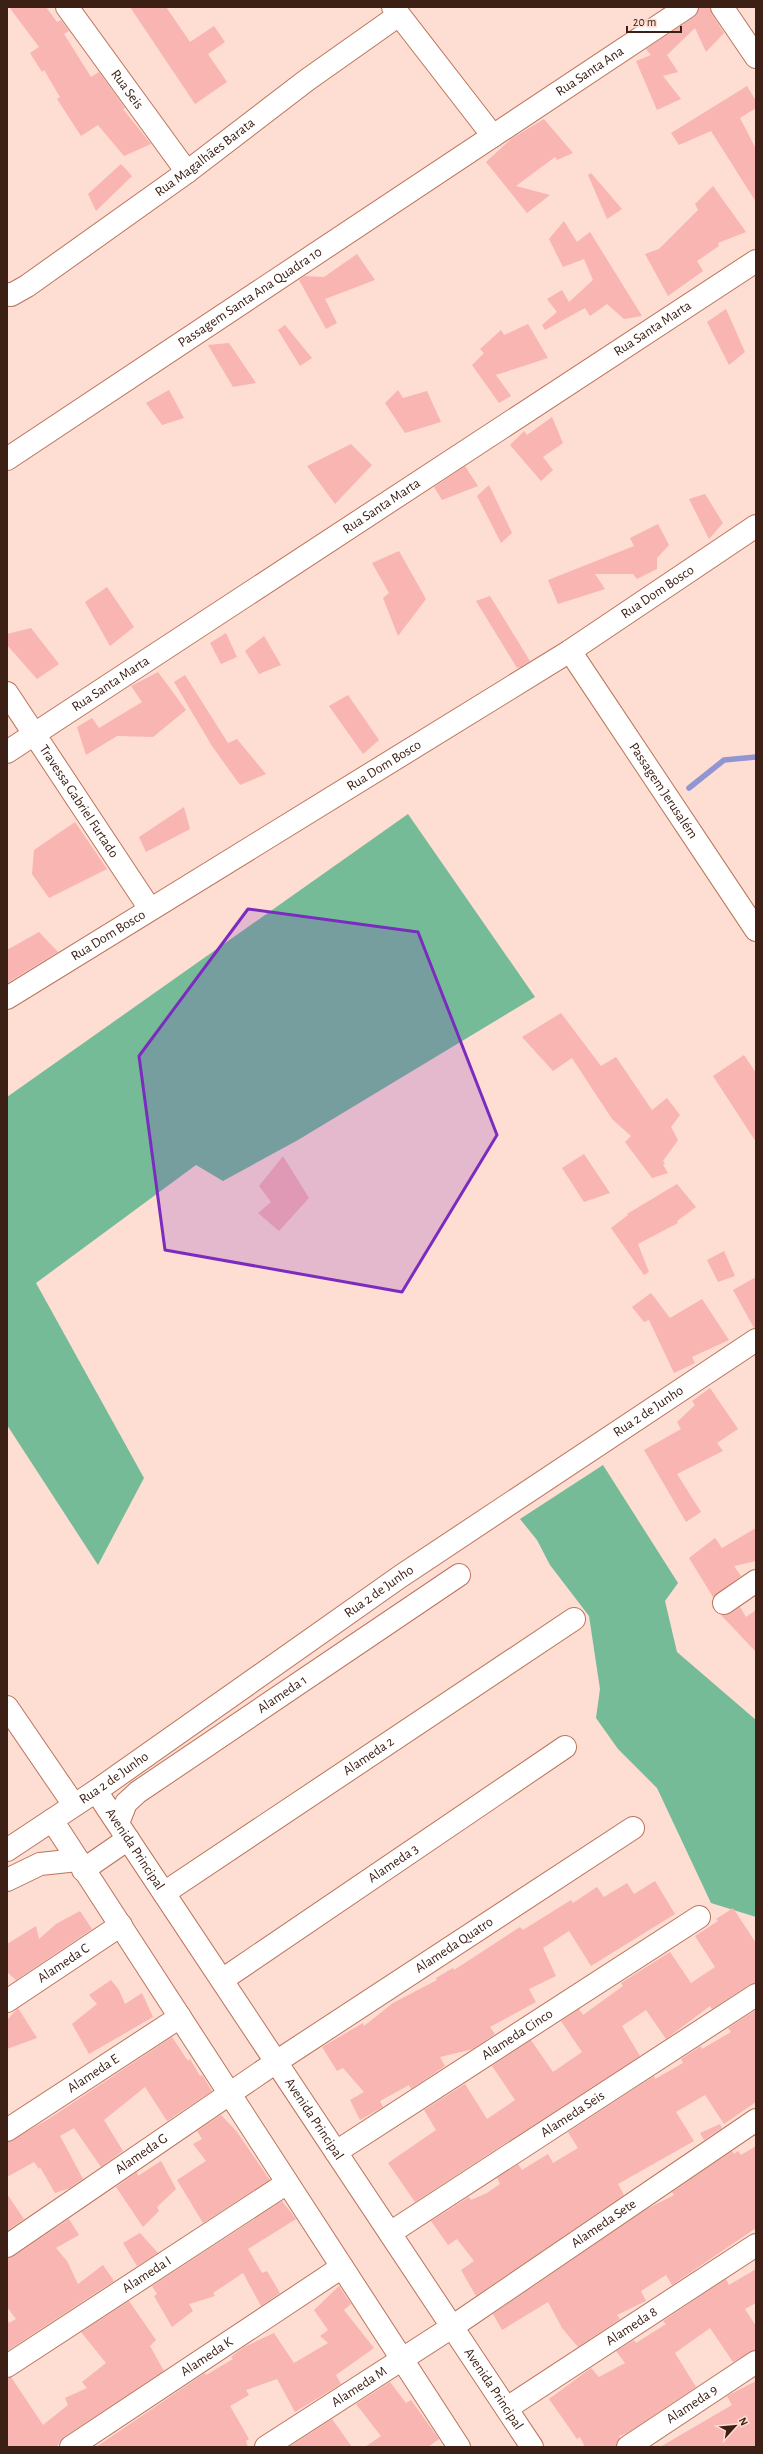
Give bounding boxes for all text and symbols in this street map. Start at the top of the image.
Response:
scale bar [627,8,681,34]
text: 20 m [633,16,656,28]
street label: Rua Santa Ana [554,44,627,99]
street label: Rua Seis [108,67,146,112]
street label: Rua Magalhães Barata [153,115,258,199]
street label: Passagem Santa Ana Quadra 10 [176,245,325,350]
street label: Rua Santa Marta [611,298,694,359]
street label: Rua Santa Marta [341,476,423,537]
street label: Rua Dom Bosco [619,563,697,621]
street label: Rua Santa Marta [70,653,152,714]
street label: Rua Dom Bosco [345,737,424,794]
street label: Passagem Jerusalém [626,740,700,841]
street label: Travessa Gabriel Furtado [36,742,121,860]
street label: Rua Dom Bosco [69,907,148,964]
street label: Rua 2 de Junho [611,1383,686,1440]
street label: Rua 2 de Junho [342,1563,416,1621]
street label: Alameda 1 [255,1673,310,1716]
street label: Alameda 2 [341,1734,397,1778]
street label: Rua 2 de Junho [77,1749,151,1807]
street label: Avenida Principal [103,1806,167,1893]
street label: Alameda 3 [366,1842,421,1886]
street label: Alameda Quatro [413,1915,496,1976]
street label: Alameda C [35,1941,92,1985]
street label: Alameda Cinco [479,2006,556,2063]
street label: Alameda E [65,2052,122,2095]
street label: Avenida Principal [282,2076,346,2162]
street label: Alameda Seis [538,2088,607,2140]
street label: Alameda G [113,2131,170,2177]
street label: Alameda Sete [569,2197,639,2251]
street label: Alameda I [120,2254,174,2296]
street label: Alameda 8 [603,2305,660,2348]
street label: Alameda K [178,2334,236,2379]
street label: Avenida Principal [461,2346,526,2432]
street label: Alameda M [329,2364,389,2410]
street label: Alameda 9 [664,2382,720,2426]
north arrow [715,2406,755,2446]
text: N [737,2416,750,2428]

